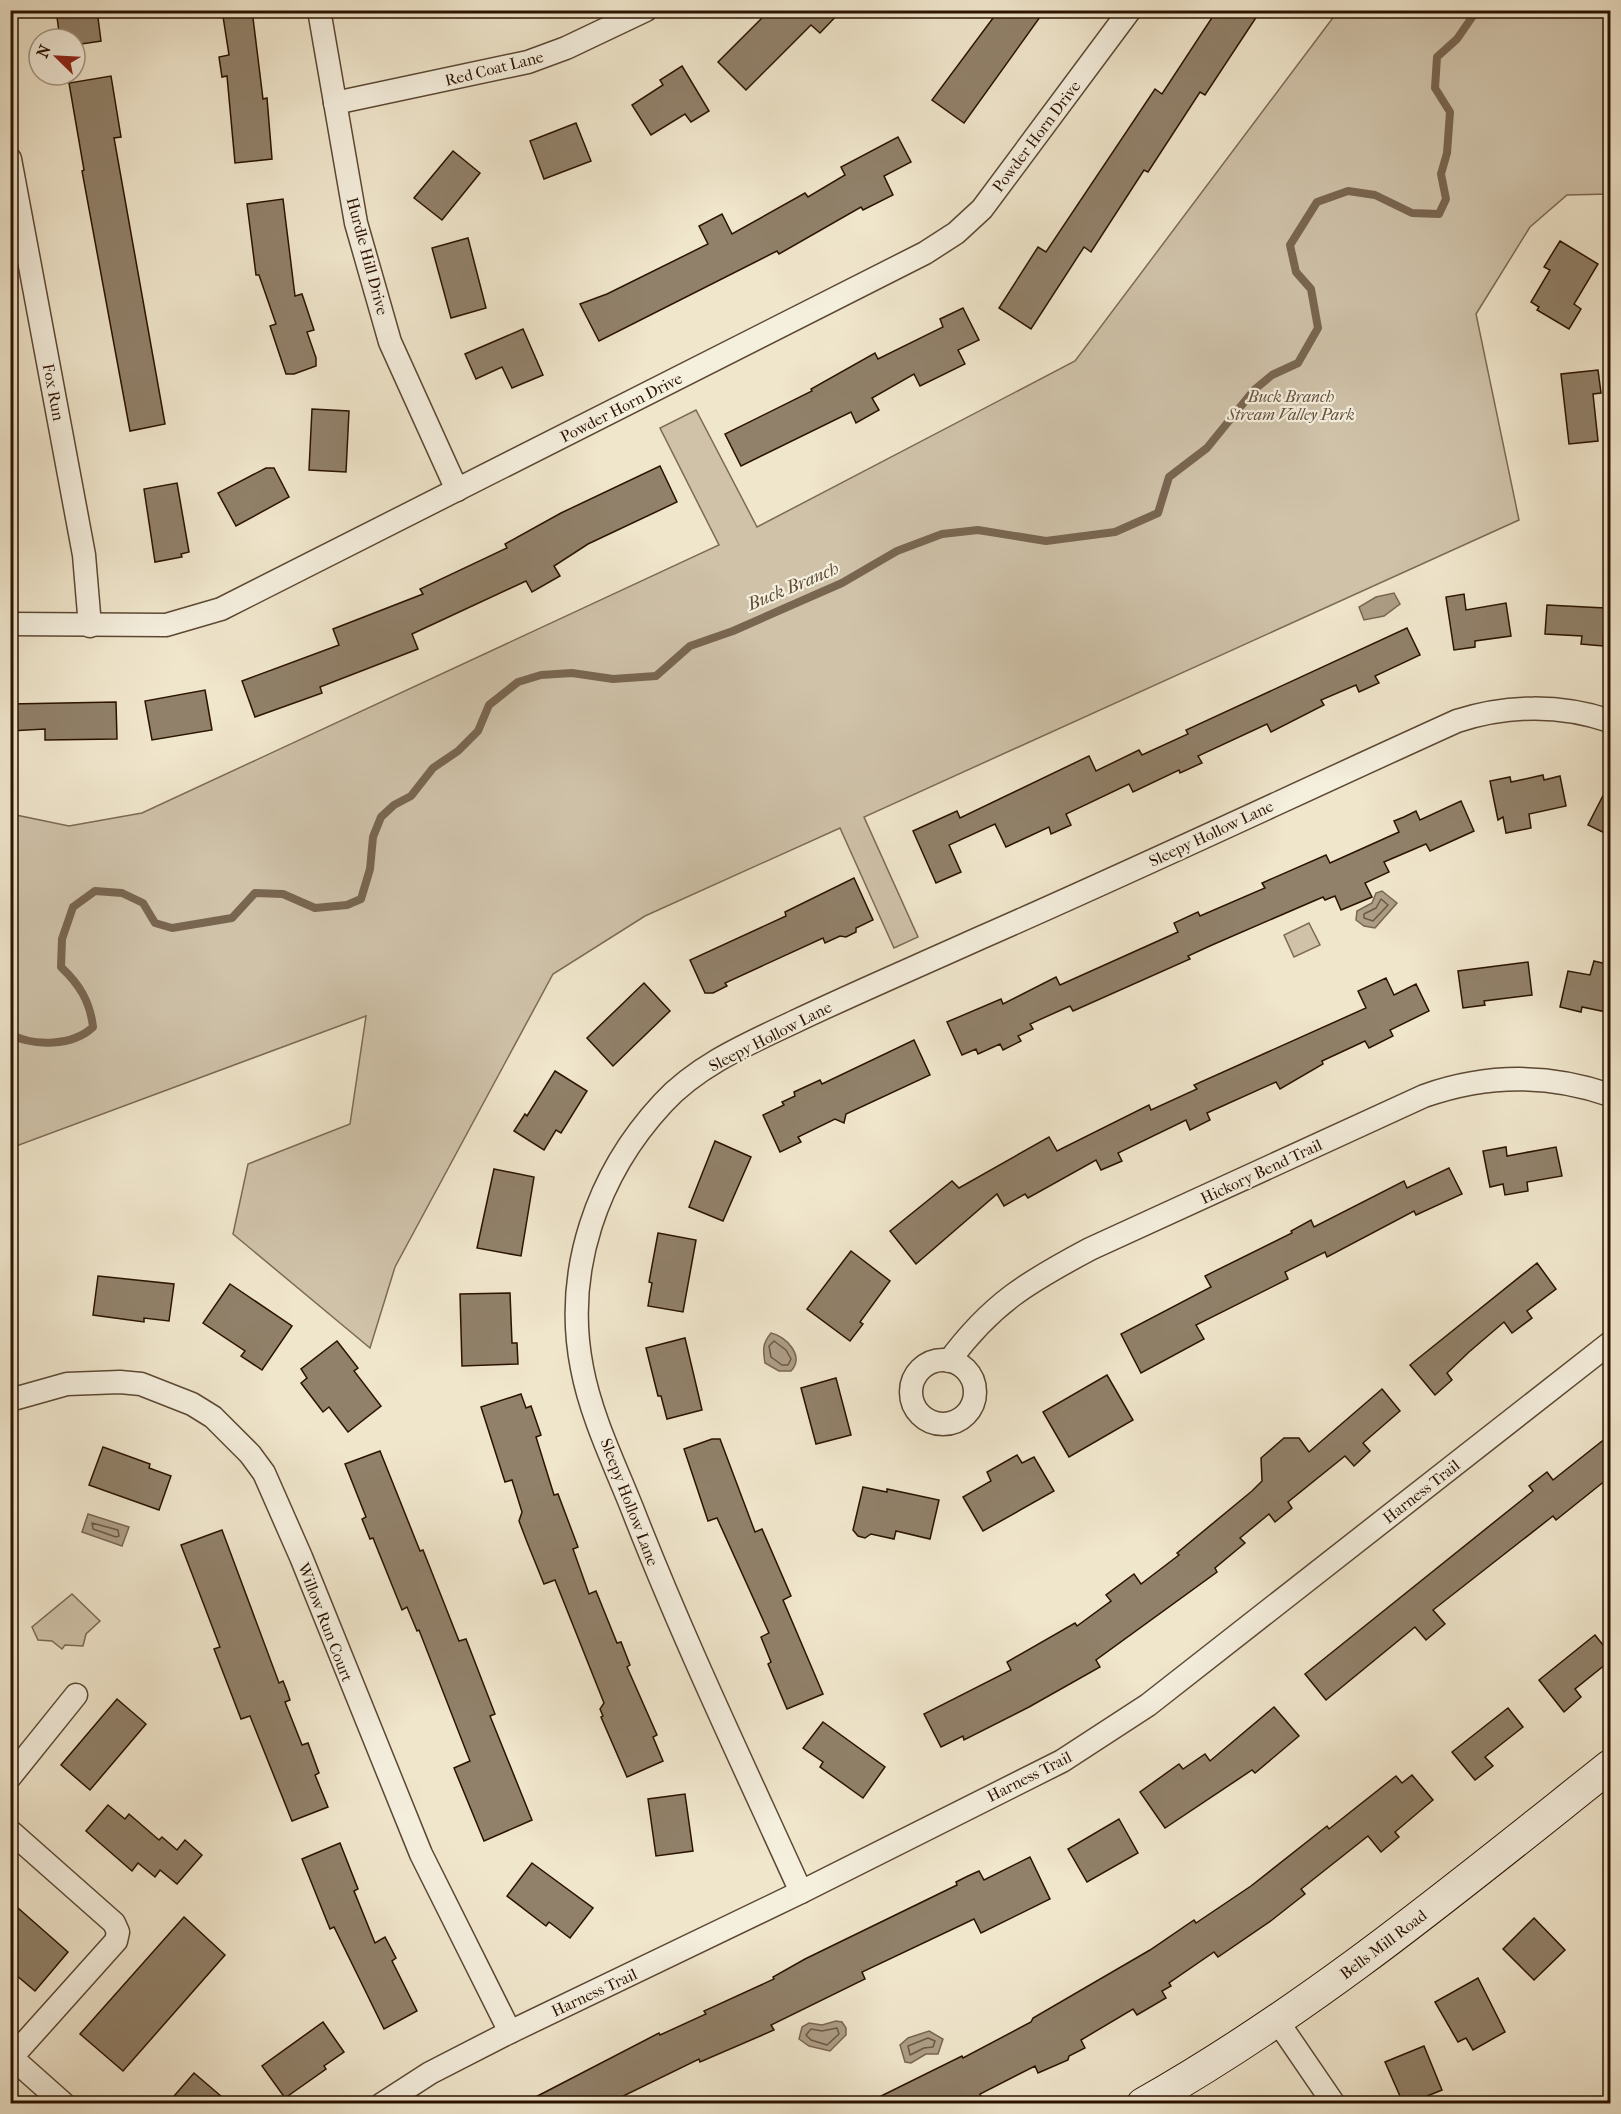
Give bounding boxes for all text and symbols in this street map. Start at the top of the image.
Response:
north arrow [27,27,87,87]
text: N [33,41,55,61]
street label: Red Coat Lane [443,47,546,90]
street label: Powder Horn Drive [988,77,1085,196]
street label: Hurdle Hill Drive [343,195,392,317]
street label: Fox Run [39,362,68,423]
street label: Powder Horn Drive [557,368,686,446]
park label: Buck Branch Stream Valley Park [1226,387,1355,424]
water label: Buck Branch [743,558,842,616]
street label: Sleepy Hollow Lane [1146,796,1277,871]
street label: Sleepy Hollow Lane [706,997,835,1076]
street label: Hickory Bend Trail [1198,1135,1325,1208]
street label: Sleepy Hollow Lane [596,1436,663,1569]
street label: Harness Trail [1379,1455,1464,1527]
street label: Willow Run Court [294,1559,357,1685]
street label: Harness Trail [984,1747,1075,1806]
street label: Bells Mill Road [1336,1905,1431,1983]
street label: Harness Trail [548,1964,641,2021]

